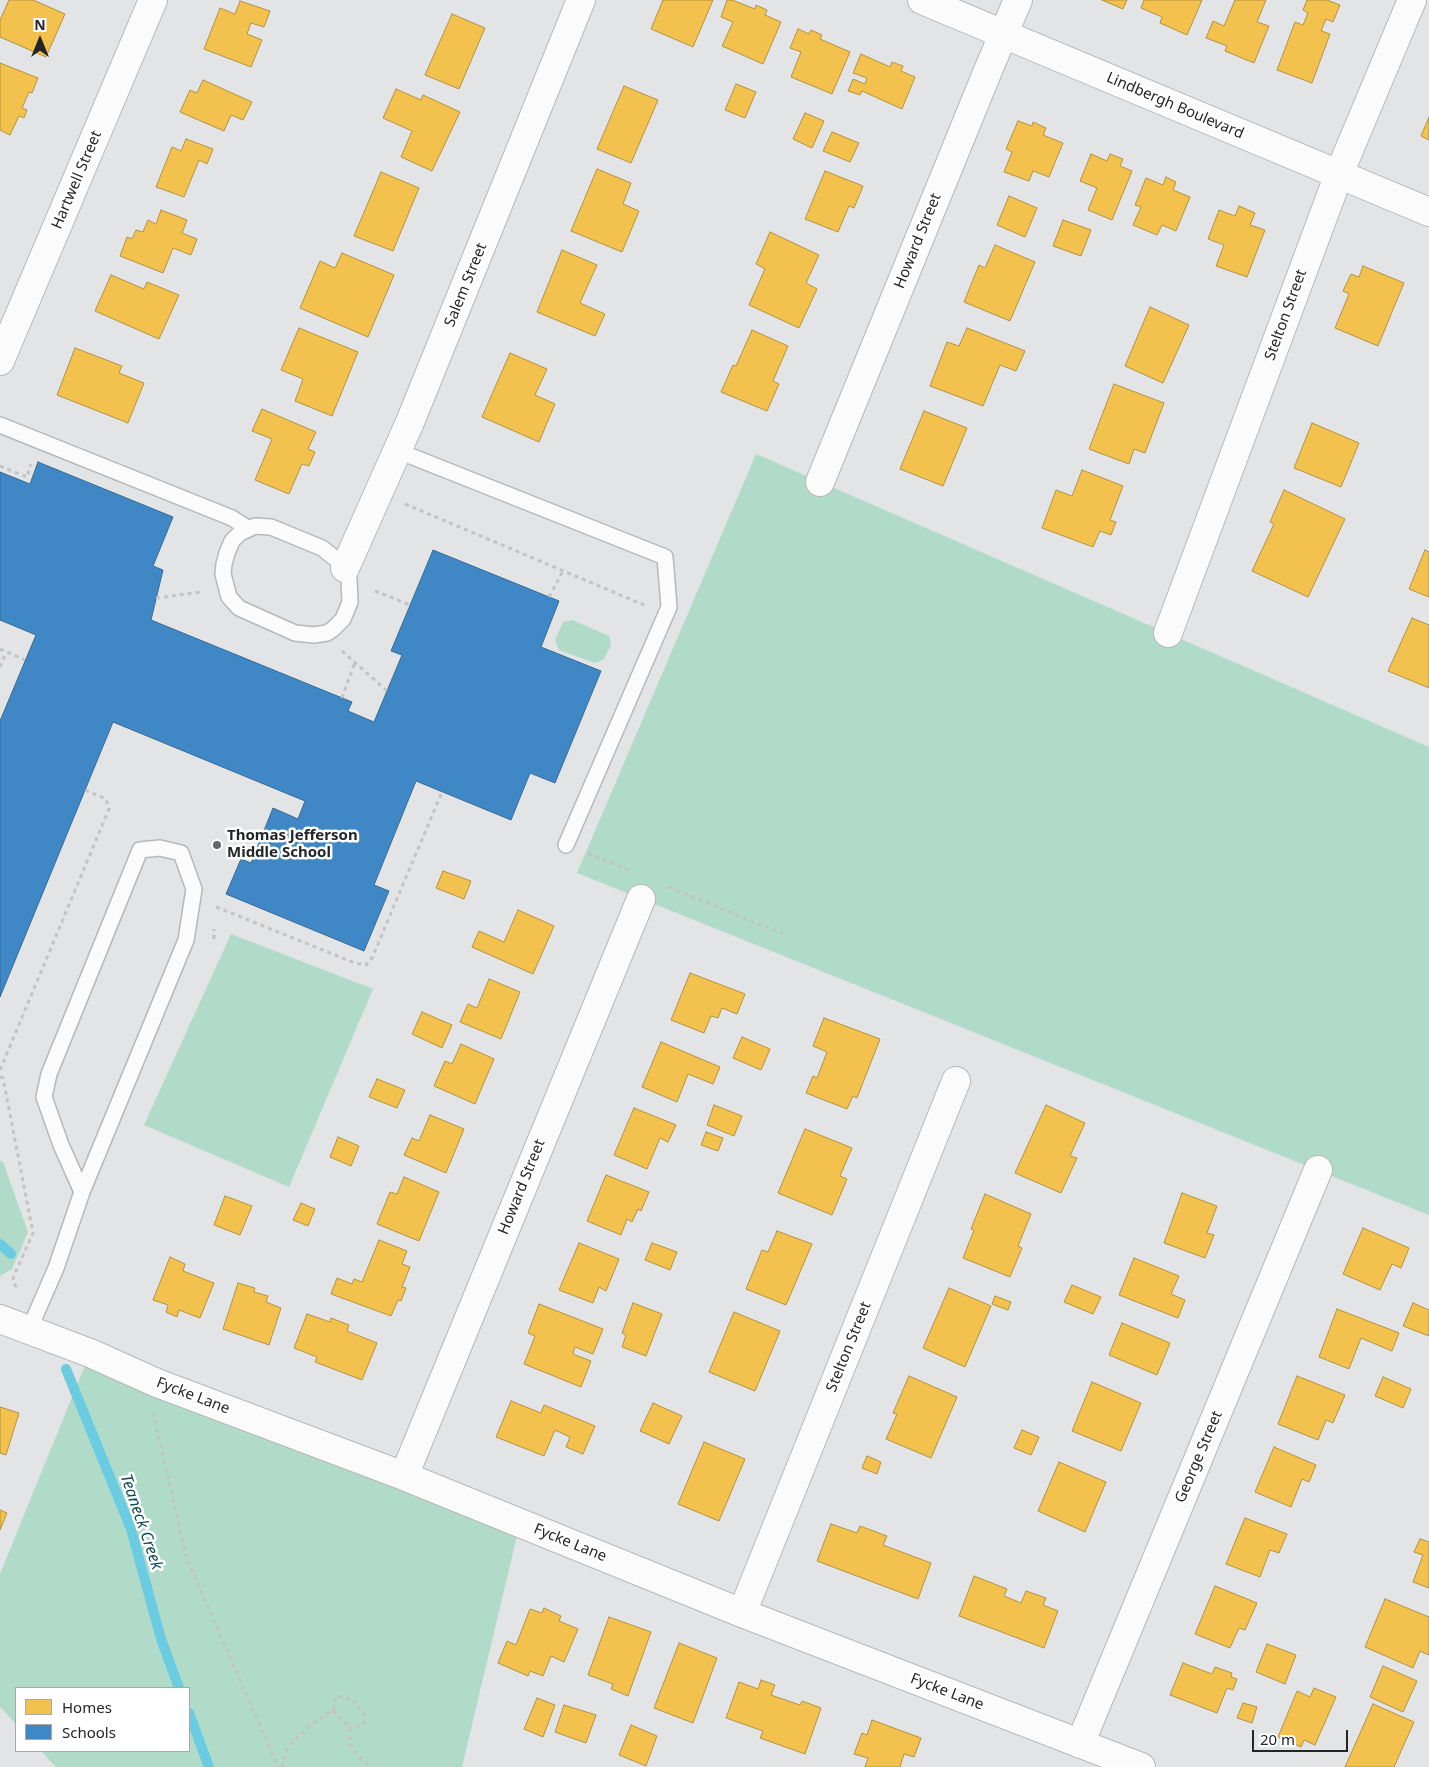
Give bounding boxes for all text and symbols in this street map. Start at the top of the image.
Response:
north arrow [15,15,65,65]
text: N [34,15,46,34]
street label: Lindbergh Boulevard [1104,69,1246,143]
street label: Hartwell Street [48,128,106,232]
street label: Howard Street [891,191,945,291]
street label: Salem Street [441,240,491,330]
street label: Stelton Street [1261,267,1311,363]
place label: Thomas Jefferson Middle School [227,827,358,862]
marker: Thomas Jefferson Middle School [211,839,223,851]
street label: Howard Street [495,1137,549,1237]
street label: Stelton Street [823,1299,875,1395]
street label: Fycke Lane [154,1374,232,1418]
street label: George Street [1172,1408,1226,1506]
water label: Teaneck Creek [116,1472,166,1572]
street label: Fycke Lane [531,1520,609,1566]
street label: Fycke Lane [908,1670,986,1714]
legend [15,1687,190,1752]
text: Homes [62,1697,112,1717]
scale bar [1254,1720,1350,1752]
text: Schools [62,1722,116,1742]
text: 20 m [1260,1729,1295,1749]

